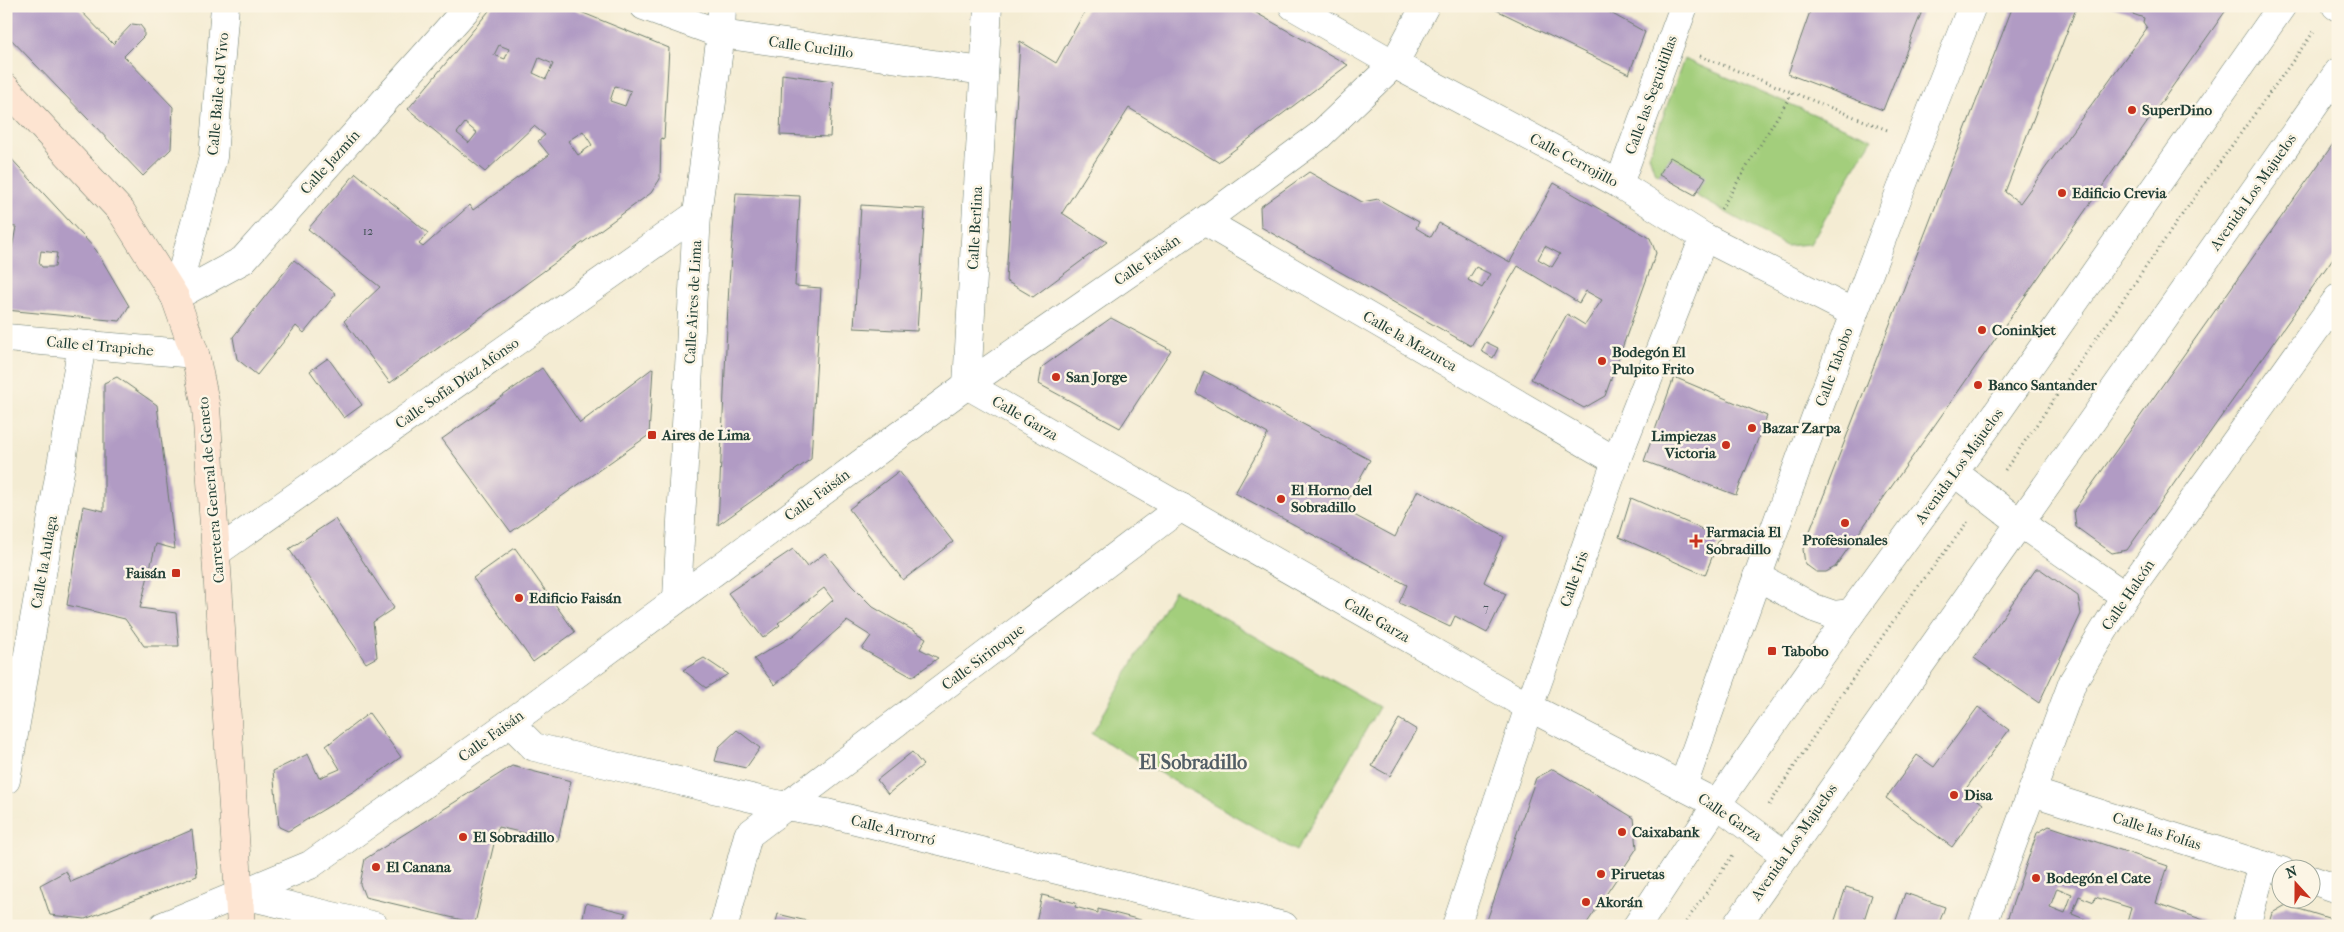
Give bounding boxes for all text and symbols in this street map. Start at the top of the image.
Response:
street label: Calle Baile del Vivo [204,31,232,156]
street label: Calle Cuclillo [767,32,855,62]
street label: Calle las Seguidillas [1621,33,1681,157]
place label: SuperDino [2142,101,2212,119]
marker: SuperDino [2126,104,2138,116]
street label: Calle Jazmín [296,126,364,198]
street label: Calle Cerrojillo [1527,129,1622,191]
street label: Avenida Los Majuelos [2205,130,2300,255]
place label: Edificio Crevia [2072,184,2167,202]
street label: Calle Berlina [964,185,986,270]
marker: Edificio Crevia [2056,187,2068,199]
house number: 12 [363,224,373,238]
street label: Calle Faisán [1111,231,1184,289]
street label: Calle Aires de Lima [681,238,705,364]
street label: Calle la Mazurca [1360,307,1461,376]
place label: Coninkjet [1992,321,2056,339]
marker: Coninkjet [1976,324,1988,336]
street label: Calle Tabobo [1811,325,1857,409]
street label: Calle el Trapiche [46,332,155,360]
street label: Calle Sofía Díaz Afonso [392,333,523,433]
place label: Bodegón El Pulpito Frito [1612,343,1694,378]
marker: Bodegón El Pulpito Frito [1596,355,1608,367]
place label: San Jorge [1066,368,1128,386]
marker: San Jorge [1050,371,1062,383]
place label: Banco Santander [1988,376,2098,394]
marker: Banco Santander [1972,379,1984,391]
street label: Calle Garza [989,392,1062,445]
street label: Carretera General de Geneto [194,396,228,584]
street label: Avenida Los Majuelos [1910,404,2007,528]
place label: Bazar Zarpa [1762,419,1842,437]
marker: Bazar Zarpa [1746,422,1758,434]
place label: Aires de Lima [661,426,751,444]
place label: Limpiezas Victoria [1651,427,1717,462]
marker: Aires de Lima [646,429,658,441]
marker: Limpiezas Victoria [1720,439,1732,451]
street label: Calle Faisán [781,465,853,525]
place label: El Horno del Sobradillo [1291,481,1373,516]
marker: El Horno del Sobradillo [1275,493,1287,505]
street label: Calle la Aulaga [27,513,61,610]
marker: Profesionales [1839,517,1851,529]
place label: Farmacia El Sobradillo [1705,523,1782,558]
place label: Profesionales [1803,531,1888,549]
marker: Farmacia El Sobradillo [1690,535,1702,547]
street label: Calle Iris [1556,548,1592,609]
street label: Calle Halcón [2098,556,2158,634]
place label: Faisán [124,564,166,582]
marker: Faisán [170,567,182,579]
place label: Edificio Faisán [529,589,622,607]
marker: Edificio Faisán [513,592,525,604]
street label: Calle Garza [1341,594,1414,647]
house number: 7 [1483,601,1489,615]
street label: Calle Sirinoque [938,620,1028,694]
place label: Tabobo [1781,642,1829,660]
marker: Tabobo [1766,645,1778,657]
street label: Calle Faisán [455,706,527,766]
district label: El Sobradillo [1139,751,1247,774]
street label: Avenida Los Majuelos [1746,780,1841,905]
place label: Disa [1964,786,1993,804]
street label: Calle Garza [1695,789,1766,846]
marker: Disa [1948,789,1960,801]
street label: Calle las Folías [2110,808,2204,854]
street label: Calle Arrorró [849,811,937,849]
place label: Caixabank [1632,823,1701,841]
marker: Caixabank [1616,826,1628,838]
place label: El Sobradillo [473,828,555,846]
marker: El Sobradillo [457,831,469,843]
place label: El Canana [386,858,452,876]
north arrow [2272,860,2322,910]
marker: El Canana [370,861,382,873]
text: N [2284,862,2300,882]
place label: Piruetas [1611,865,1665,883]
marker: Piruetas [1595,868,1607,880]
place label: Bodegón el Cate [2046,869,2151,887]
marker: Bodegón el Cate [2030,872,2042,884]
place label: Akorán [1595,893,1643,911]
marker: Akorán [1580,896,1592,908]

